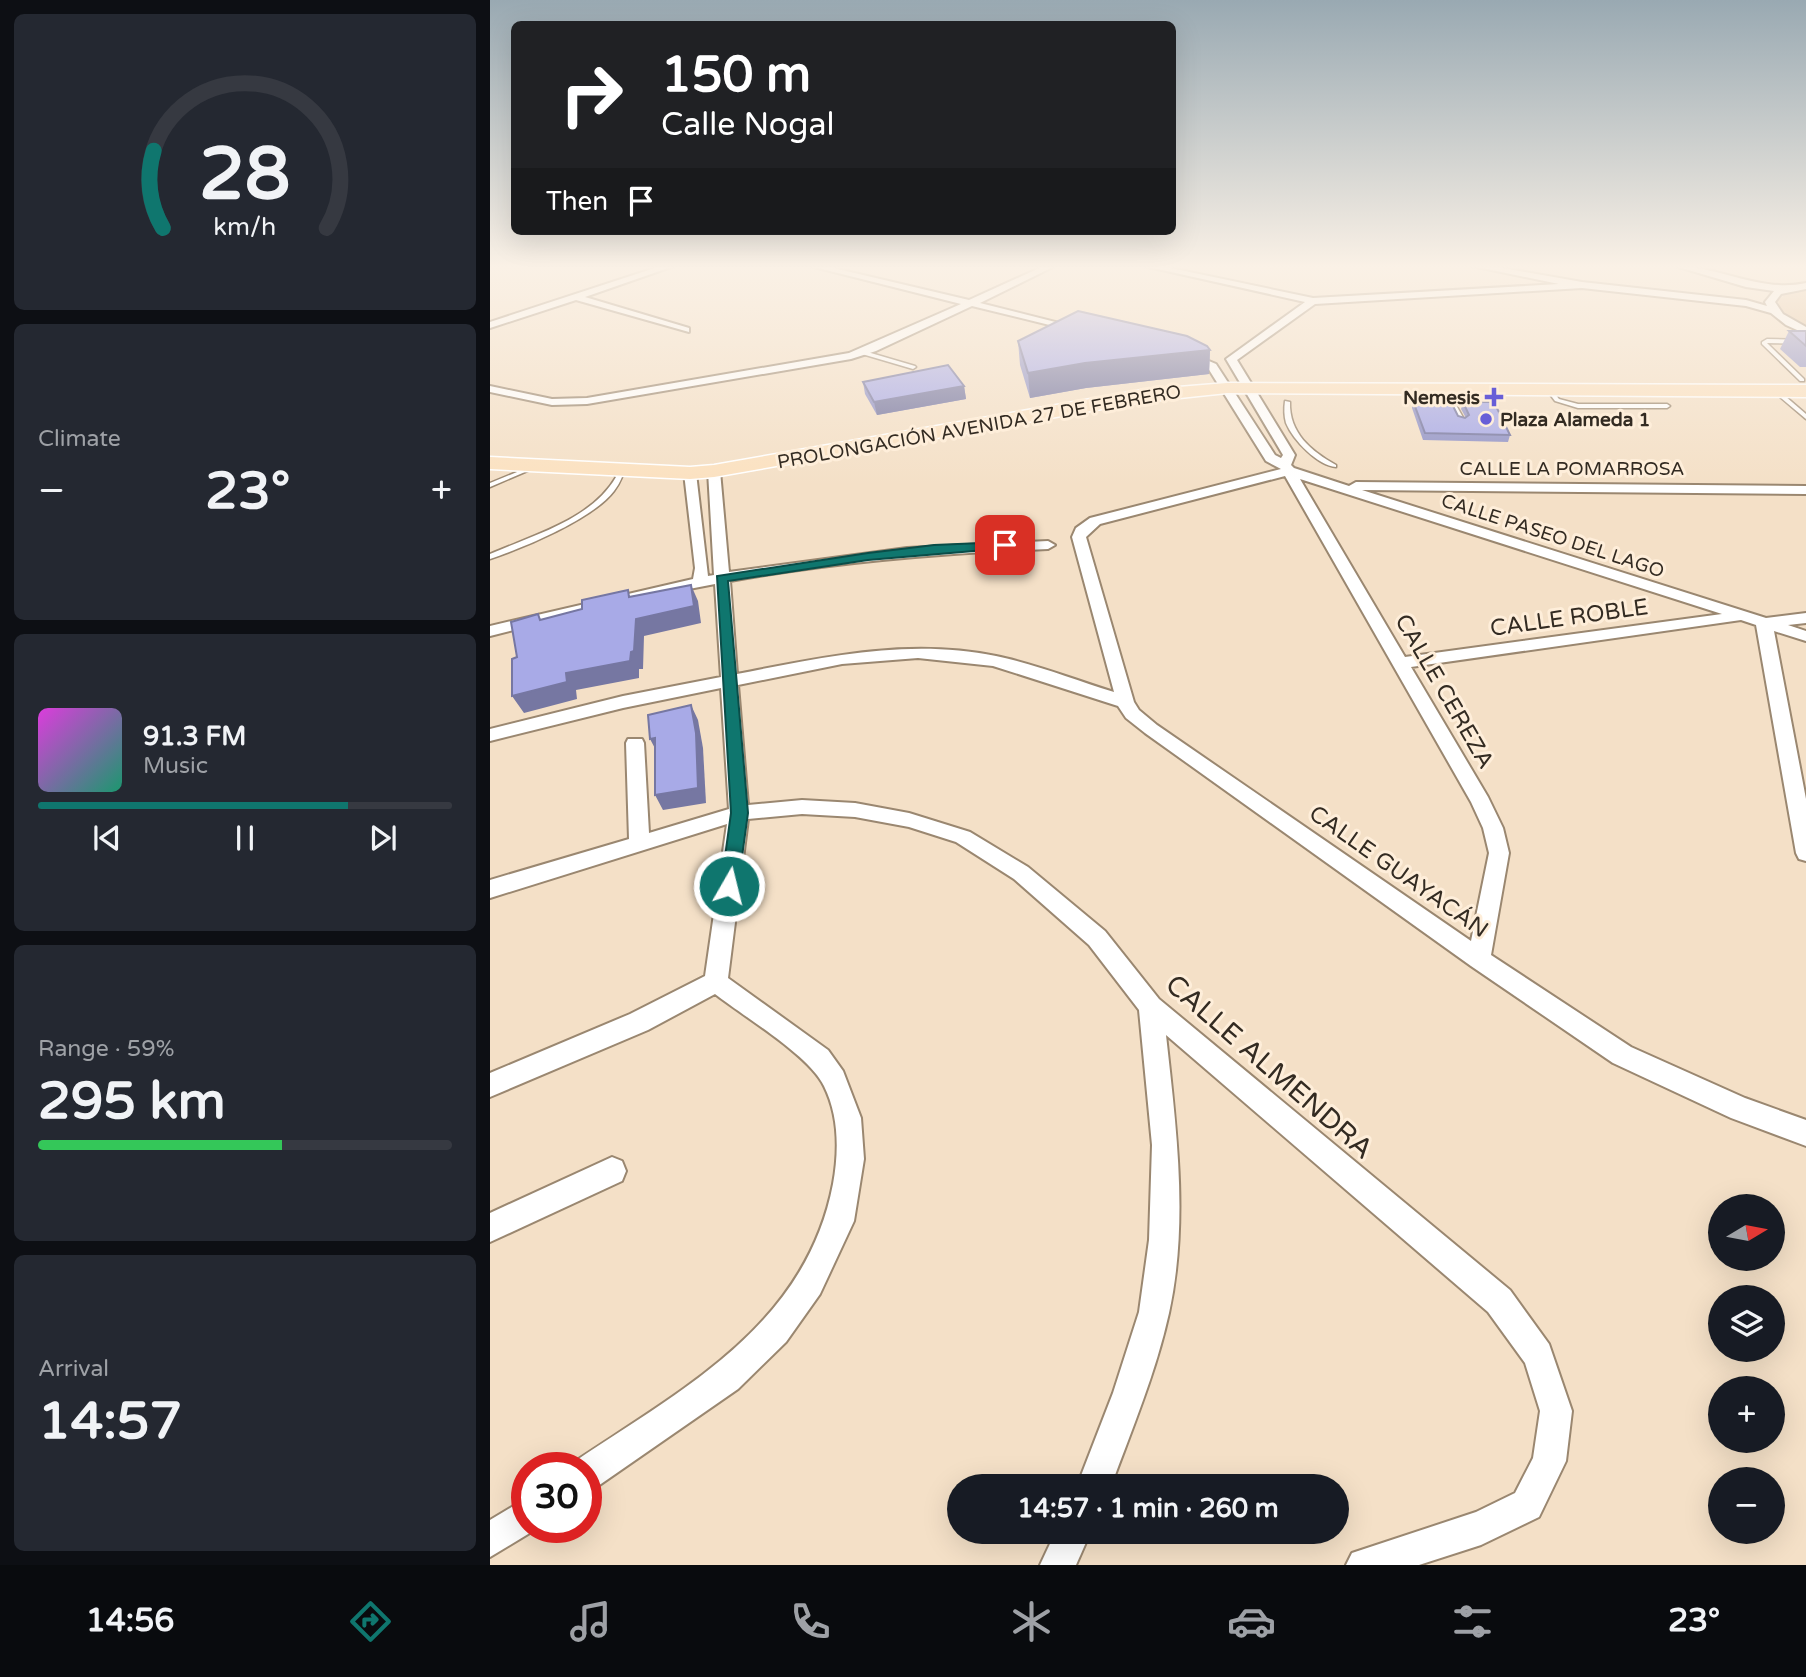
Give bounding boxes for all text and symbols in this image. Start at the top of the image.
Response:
text: 150 m [661,46,811,105]
icon: right [546,49,637,140]
text: Calle Nogal [661,106,834,144]
text: 28 [199,131,291,219]
icon: arrive [622,182,660,220]
text: Then [546,186,608,217]
text: km/h [214,212,276,242]
street label: PROLONGACIÓN AVENIDA 27 DE FEBRERO [775,380,1183,473]
place label: Nemesis [1403,387,1480,409]
marker: Nemesis [1486,389,1502,405]
place label: Plaza Alameda 1 [1500,409,1650,431]
marker: Plaza Alameda 1 [1478,411,1494,427]
text: Climate [38,425,121,453]
street label: CALLE LA POMARROSA [1459,458,1685,480]
text: 23° [205,460,290,523]
text: − [38,468,65,514]
text: + [431,468,452,514]
street label: CALLE PASEO DEL LAGO [1438,489,1667,582]
pin [975,515,1035,575]
icon: arrive [986,526,1024,564]
street label: CALLE ROBLE [1488,593,1650,643]
street label: CALLE CEREZA [1389,609,1500,774]
text: 91.3 FM [143,721,246,752]
text: Music [143,752,208,780]
street label: CALLE GUAYACÁN [1303,799,1493,944]
icon: previous [88,819,126,857]
icon: pause [226,819,264,857]
icon: next [364,819,402,857]
position arrow [692,849,766,923]
street label: CALLE ALMENDRA [1159,967,1380,1166]
text: Range · 59% [38,1035,174,1063]
text: 295 km [38,1070,226,1133]
north arrow [1708,1194,1785,1270]
map controls [1708,1194,1785,1544]
button: layers [1708,1285,1785,1362]
text: Arrival [38,1355,109,1383]
button: + [1708,1376,1785,1453]
text: 14:57 [38,1390,182,1453]
speed limit sign: 30 [511,1452,602,1543]
button: − [1708,1467,1785,1544]
text: 14:57 · 1 min · 260 m [1017,1493,1279,1524]
icon: directions [346,1597,395,1646]
icon: music [566,1597,615,1646]
icon: phone [786,1597,835,1646]
icon: climate [1007,1597,1056,1646]
icon: car [1227,1597,1276,1646]
icon: filters [1448,1597,1497,1646]
text: 14:56 [86,1602,174,1640]
text: 23° [1668,1602,1720,1640]

